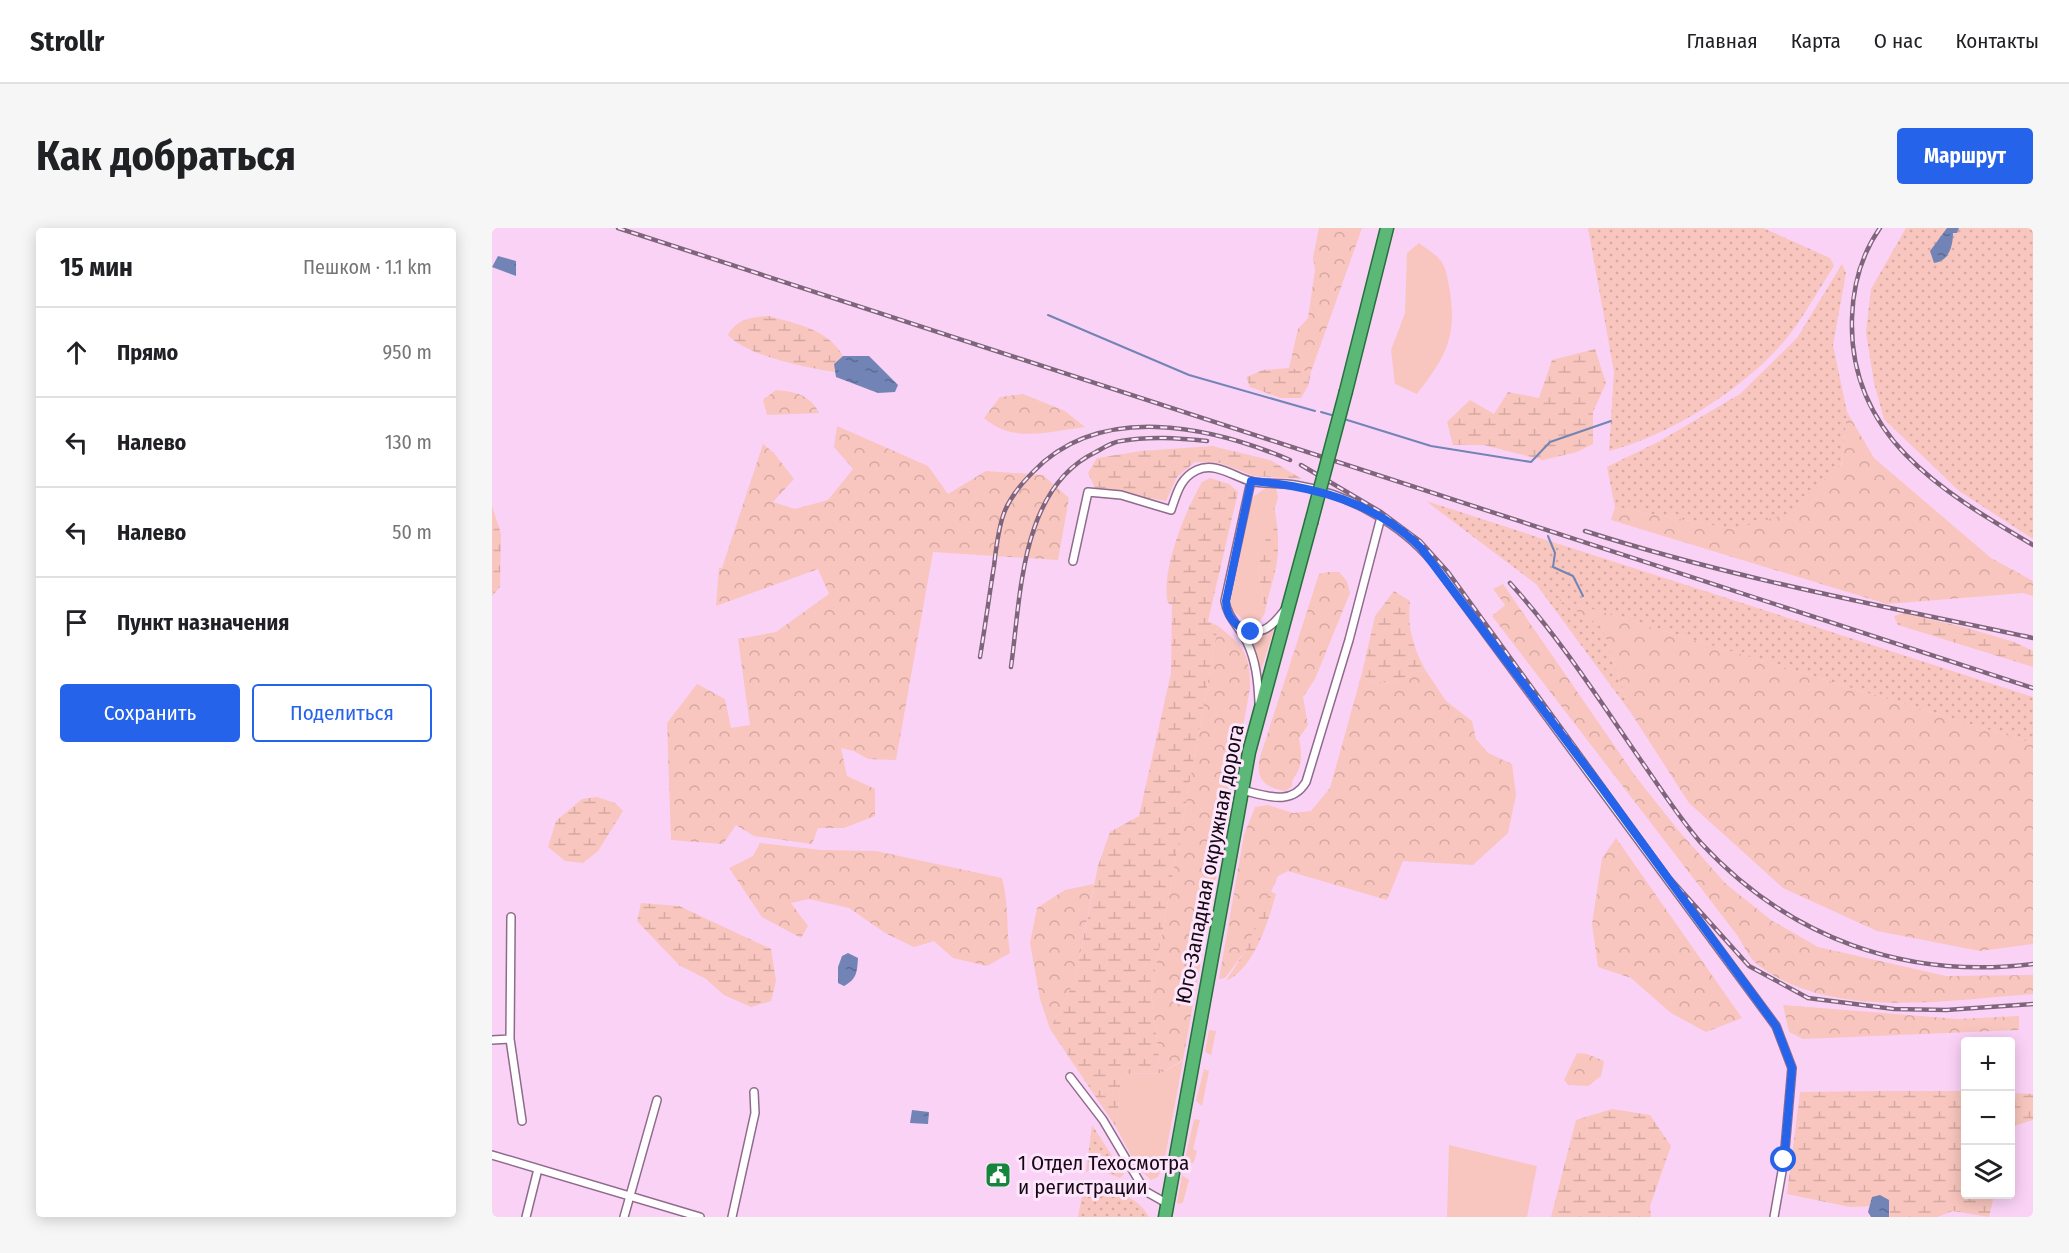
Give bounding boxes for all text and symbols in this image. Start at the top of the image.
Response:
text: Strollr [30,25,104,58]
text: Главная [1687,28,1758,54]
text: Карта [1791,28,1841,54]
text: О нас [1874,28,1922,54]
text: Контакты [1955,28,2039,54]
button: Маршрут [1897,128,2033,184]
text: Как добраться [36,131,296,181]
text: 15 мин [60,252,133,283]
text: Пешком · 1.1 km [303,255,432,279]
icon: ahead [60,336,93,369]
text: Прямо [117,339,178,366]
text: 950 m [383,340,432,364]
icon: left [60,426,93,459]
text: Налево [117,429,186,456]
text: 130 m [385,430,432,454]
icon: left [60,516,93,549]
text: Налево [117,519,186,546]
text: 50 m [392,520,432,544]
icon: arrive [60,606,93,639]
text: Пункт назначения [117,609,289,636]
route end [1237,618,1263,644]
button: Сохранить [60,684,240,742]
button: Поделиться [252,684,432,742]
street label: Юго-Западная окружная дорога [1170,722,1250,1006]
map controls [1961,1037,2015,1199]
button: + [1961,1037,2015,1091]
button: − [1961,1091,2015,1145]
button: layers [1961,1145,2015,1199]
route start [1770,1146,1796,1172]
place label: 1 Отдел Техосмотра и регистрации [1018,1150,1189,1200]
public building icon: 1 Отдел Техосмотра и регистрации [983,1160,1013,1190]

